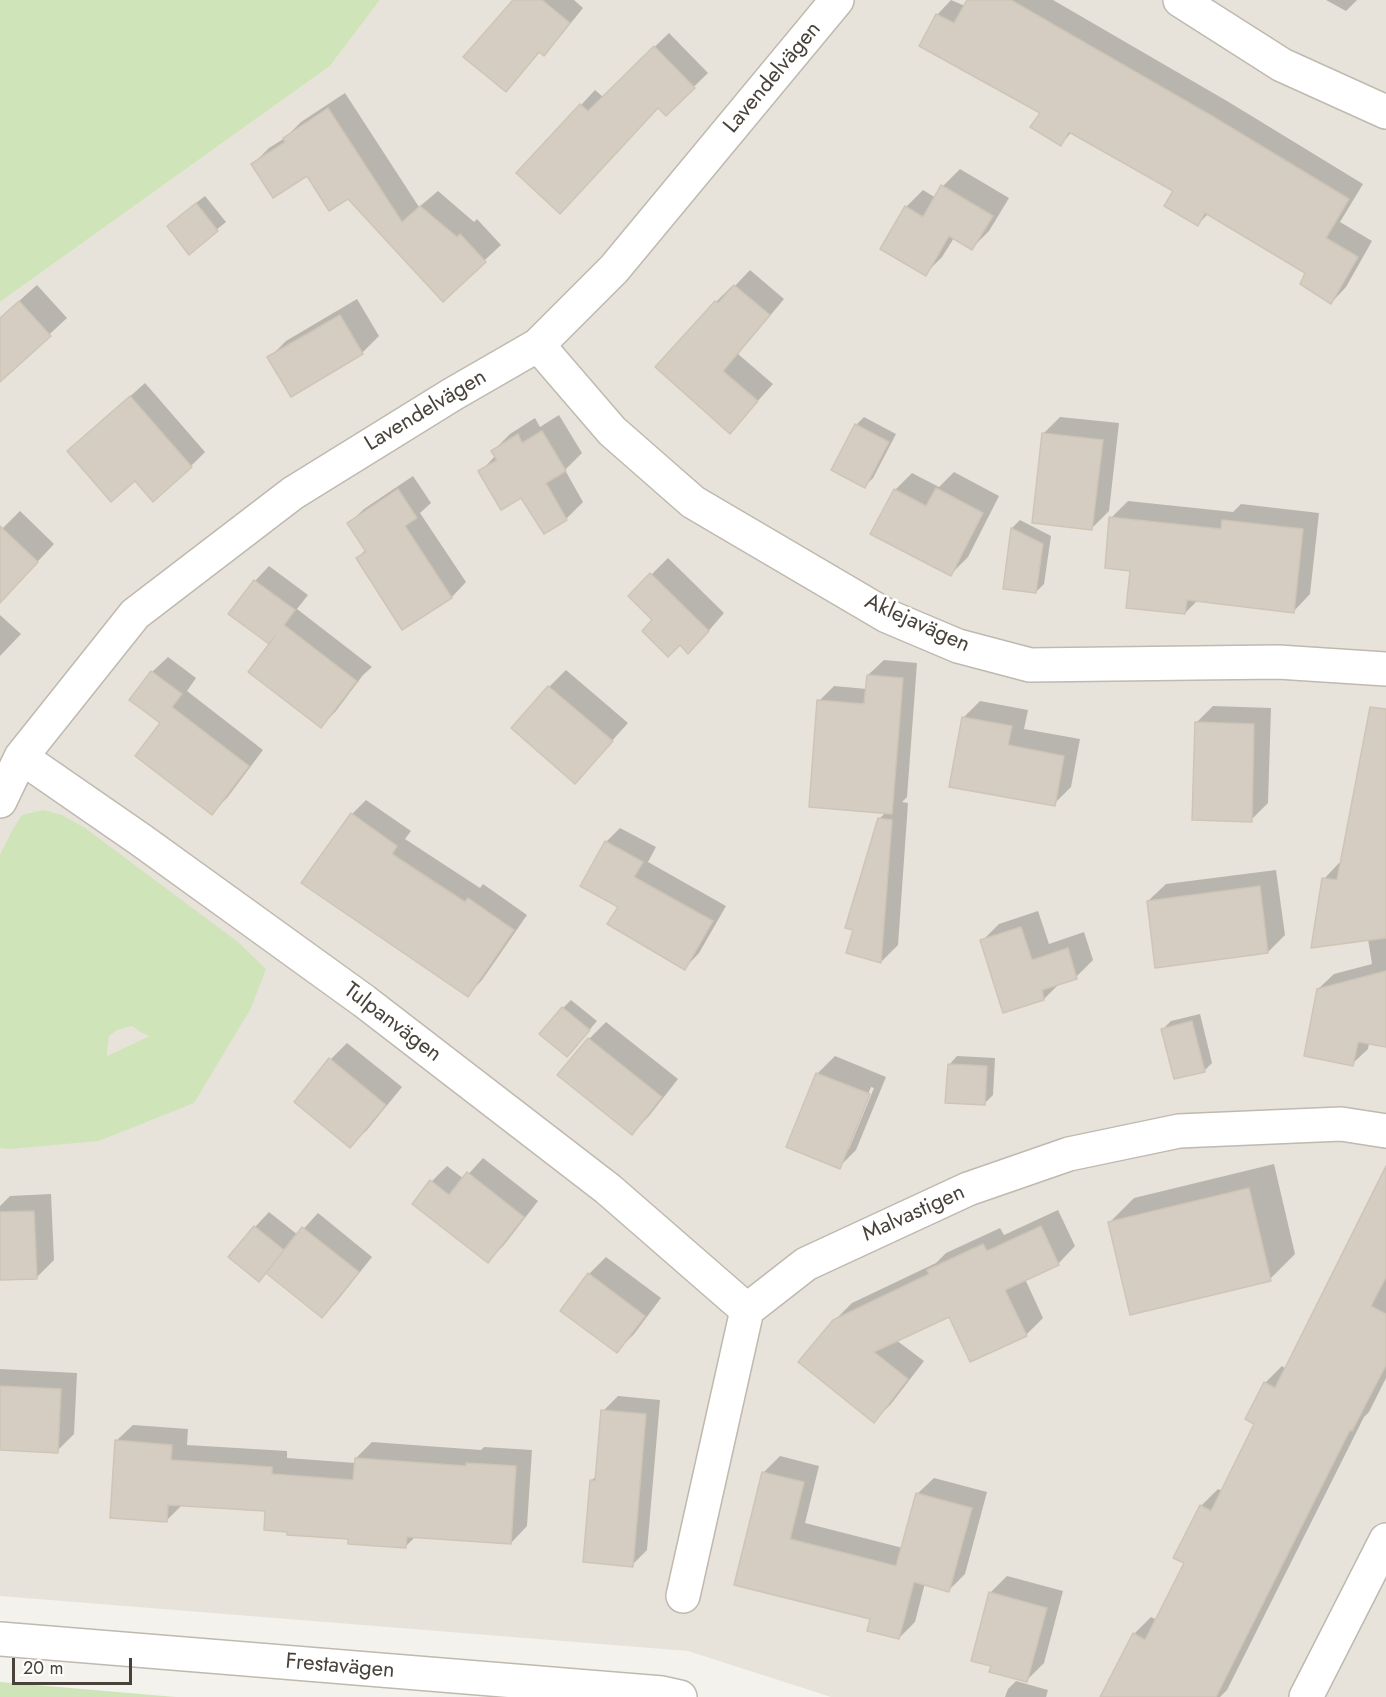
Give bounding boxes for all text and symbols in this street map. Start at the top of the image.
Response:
street label: Lavendelvägen [719,17,827,139]
street label: Lavendelvägen [360,364,492,458]
street label: Aklejavägen [860,589,974,659]
street label: Tulpanvägen [338,978,446,1068]
street label: Malvastigen [859,1180,969,1248]
scale bar [15,1646,135,1684]
street label: Frestavägen [284,1649,396,1685]
text: 20 m [23,1655,63,1681]

